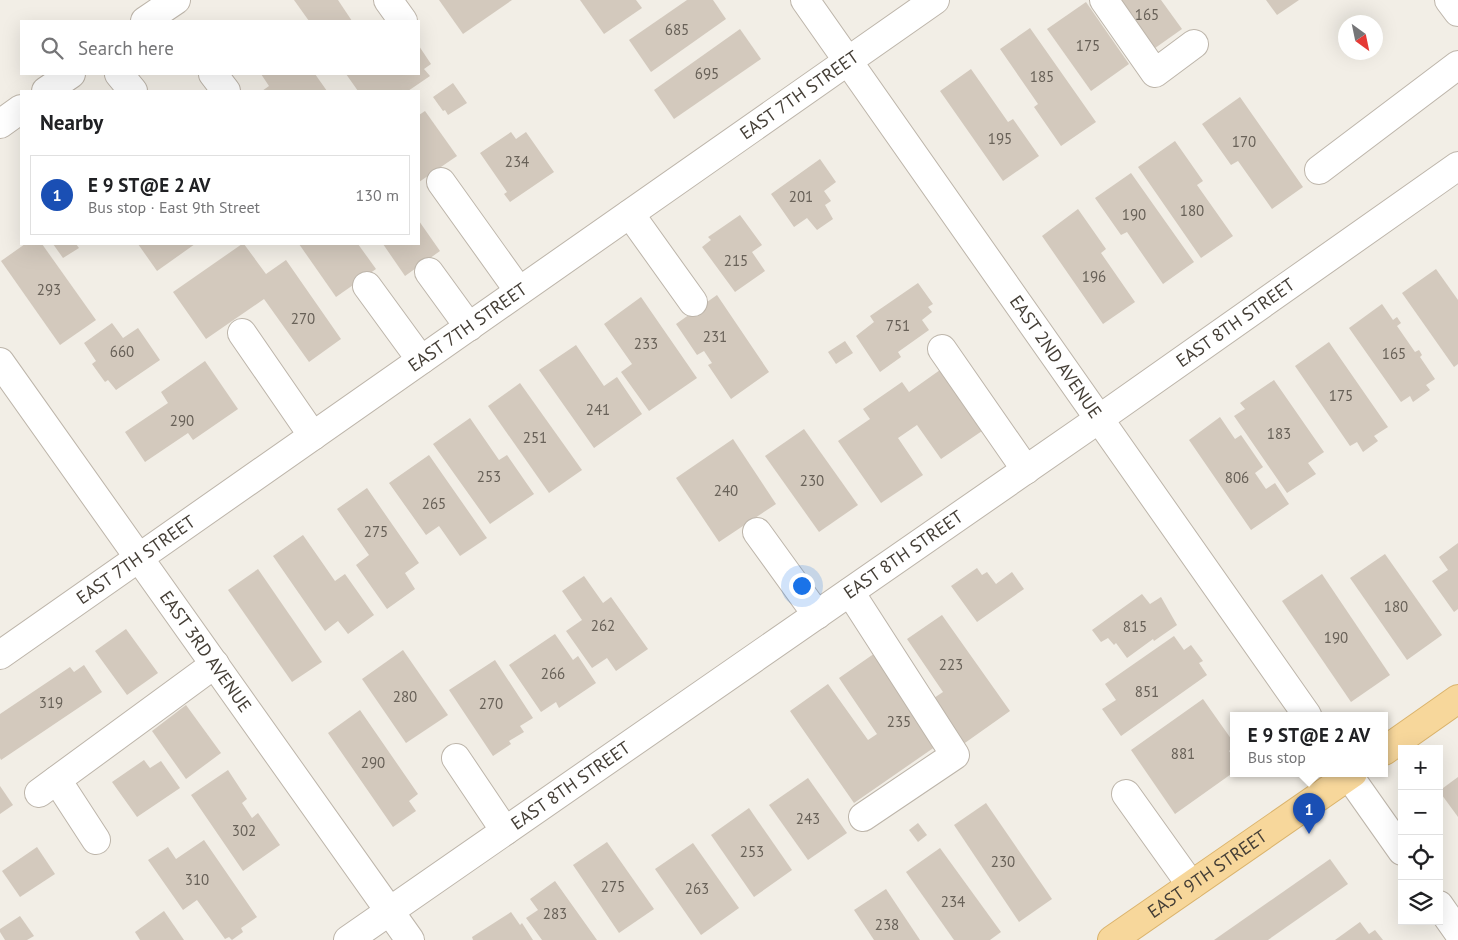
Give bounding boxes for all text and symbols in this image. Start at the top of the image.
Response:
house number: 165 [1135,5,1159,24]
north arrow [1338,15,1383,60]
search box [20,20,420,75]
house number: 685 [665,20,689,39]
icon: search [38,34,66,62]
text: Search here [78,36,174,60]
house number: 175 [1076,36,1100,55]
street label: EAST 7TH STREET [735,45,863,144]
house number: 695 [695,64,719,83]
house number: 185 [1030,67,1054,86]
text: Nearby [40,109,103,136]
house number: 195 [988,129,1012,148]
house number: 170 [1232,132,1256,151]
house number: 234 [505,152,529,171]
text: E 9 ST@E 2 AV [88,173,210,197]
text: 1 [52,185,62,205]
text: 130 m [356,185,399,205]
house number: 201 [789,187,813,206]
text: Bus stop · East 9th Street [88,197,260,217]
house number: 180 [1180,201,1204,220]
house number: 190 [1122,205,1146,224]
house number: 215 [724,251,748,270]
house number: 196 [1082,267,1106,286]
street label: EAST 8TH STREET [1171,273,1299,372]
street label: EAST 7TH STREET [403,277,531,377]
house number: 293 [37,280,61,299]
street label: EAST 2ND AVENUE [1005,291,1107,422]
house number: 270 [291,309,315,328]
house number: 751 [886,316,910,335]
house number: 231 [703,327,727,346]
house number: 233 [634,334,658,353]
house number: 660 [110,342,134,361]
house number: 165 [1382,344,1406,363]
house number: 175 [1329,386,1353,405]
house number: 241 [586,400,610,419]
house number: 290 [170,411,194,430]
house number: 183 [1267,424,1291,443]
house number: 251 [523,428,547,447]
house number: 253 [477,467,501,486]
house number: 806 [1225,468,1249,487]
house number: 230 [800,471,824,490]
house number: 240 [714,481,738,500]
house number: 265 [422,494,446,513]
street label: EAST 8TH STREET [839,505,967,604]
street label: EAST 7TH STREET [72,510,200,609]
house number: 275 [364,522,388,541]
your location [789,573,815,599]
street label: EAST 3RD AVENUE [155,586,257,716]
house number: 180 [1384,597,1408,616]
house number: 262 [591,616,615,635]
house number: 815 [1123,617,1147,636]
house number: 190 [1324,628,1348,647]
house number: 223 [939,655,963,674]
house number: 266 [541,664,565,683]
house number: 851 [1135,682,1159,701]
house number: 280 [393,687,417,706]
house number: 319 [39,693,63,712]
house number: 270 [479,694,503,713]
house number: 235 [887,712,911,731]
popup [1230,712,1388,777]
text: E 9 ST@E 2 AV [1248,723,1370,747]
street label: EAST 8TH STREET [506,736,635,835]
house number: 881 [1171,744,1195,763]
map controls [1398,745,1443,925]
button: + [1398,745,1443,790]
text: Bus stop [1248,747,1306,767]
house number: 290 [361,753,385,772]
button: − [1398,790,1443,835]
pin: 1 [1293,793,1325,834]
house number: 243 [796,809,820,828]
house number: 302 [232,821,256,840]
street label: EAST 9TH STREET [1143,824,1271,923]
button: locate [1398,835,1443,880]
house number: 253 [740,842,764,861]
house number: 230 [991,852,1015,871]
house number: 310 [185,870,209,889]
house number: 275 [601,877,625,896]
house number: 263 [685,879,709,898]
button: layers [1398,880,1443,925]
house number: 234 [941,892,965,911]
house number: 283 [543,904,567,923]
house number: 238 [875,915,899,934]

